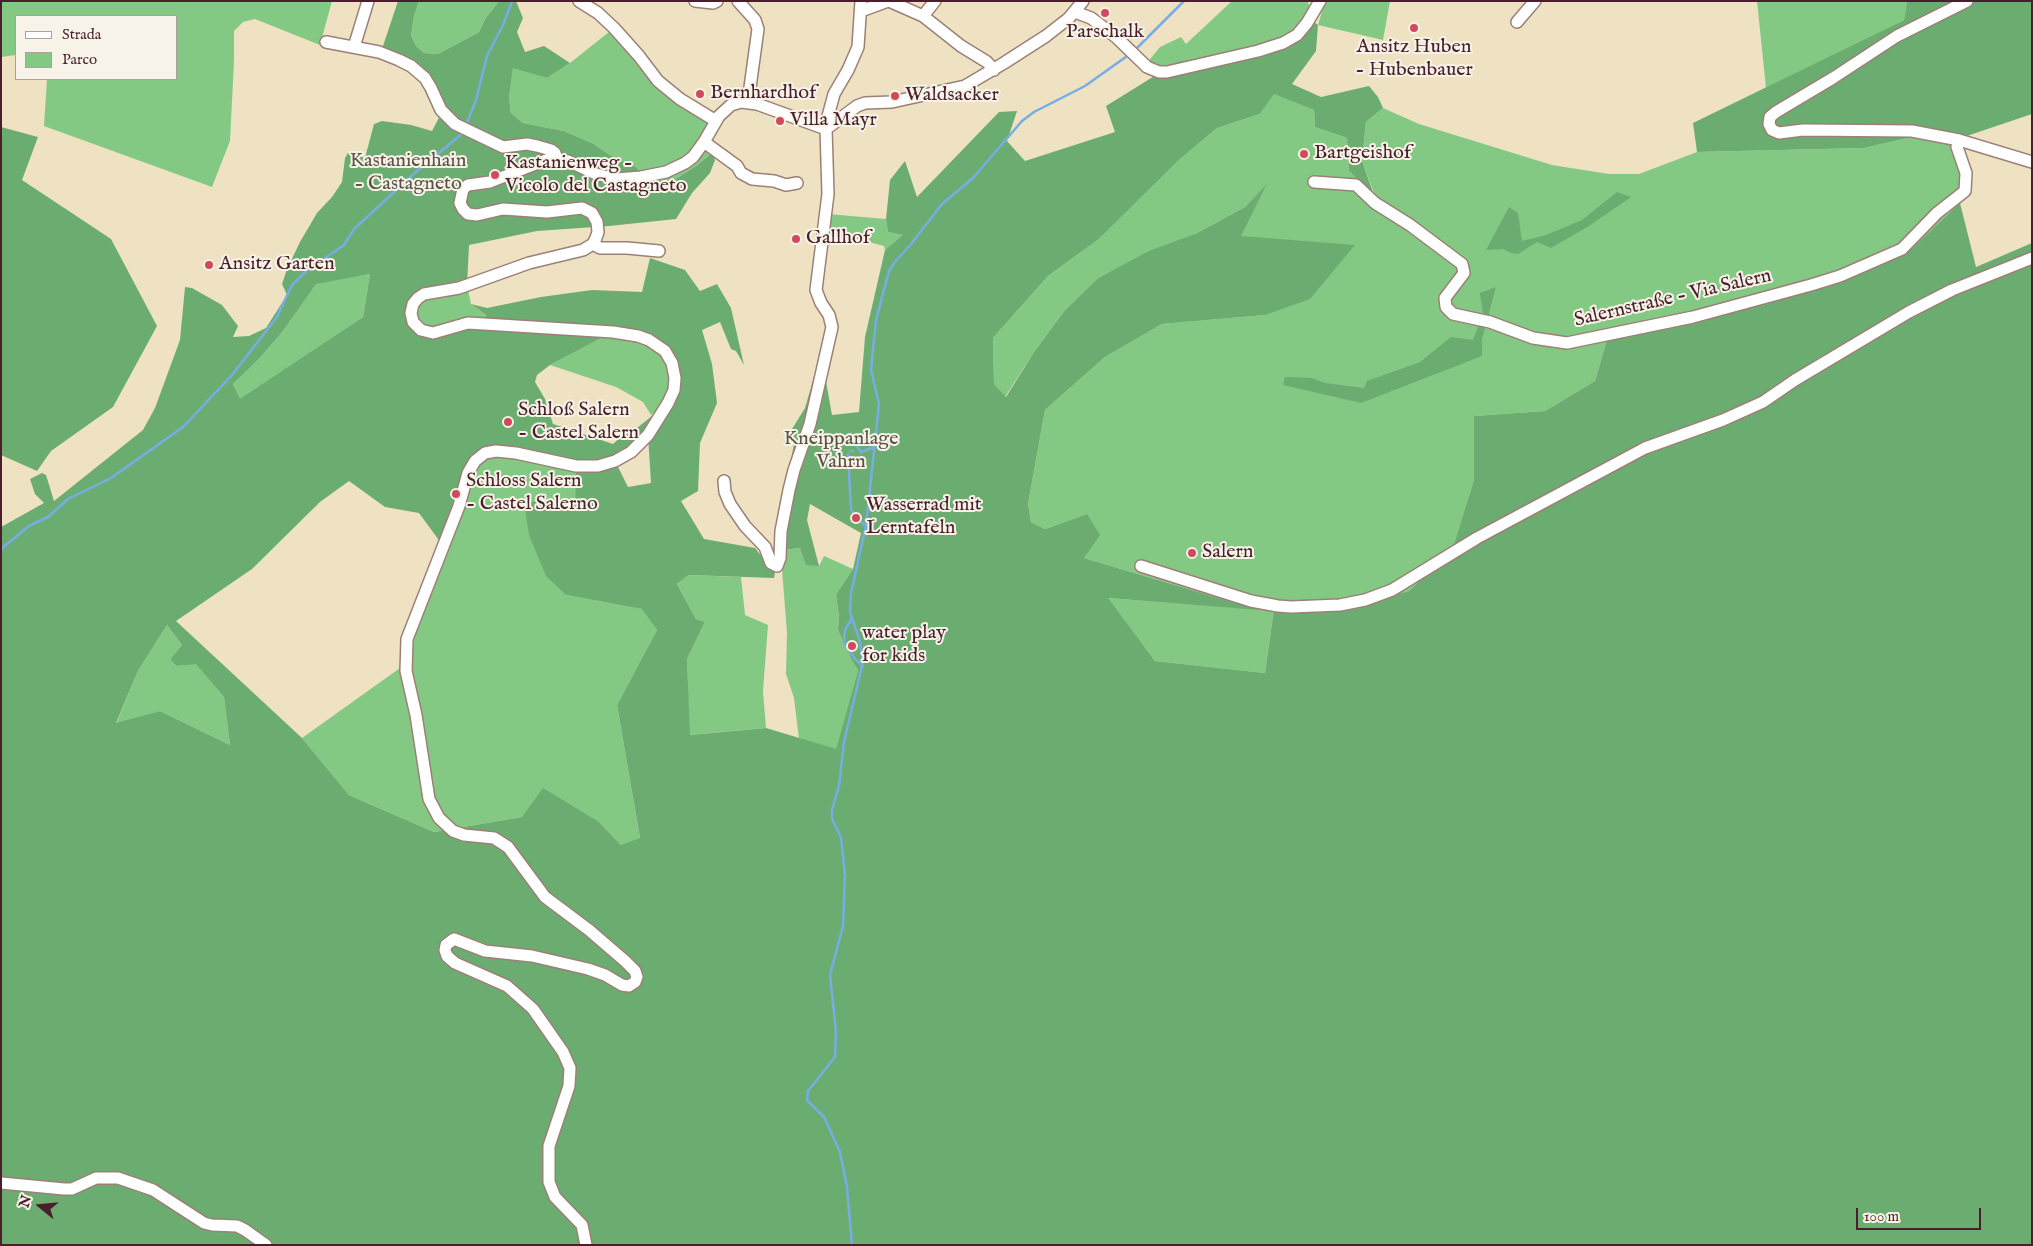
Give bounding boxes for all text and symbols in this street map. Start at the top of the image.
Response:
marker: Parschalk [1099,7,1111,19]
legend [15,15,178,80]
place label: Parschalk [1066,21,1144,45]
marker: Ansitz Huben - Hubenbauer [1408,22,1420,34]
text: Strada [62,25,101,44]
place label: Ansitz Huben - Hubenbauer [1355,36,1473,83]
text: Parco [62,50,97,69]
place label: Bernhardhof [710,82,816,106]
place label: Waldsacker [905,84,999,108]
marker: Bernhardhof [694,88,706,100]
marker: Waldsacker [889,90,901,102]
place label: Villa Mayr [790,109,877,133]
marker: Villa Mayr [774,115,786,127]
place label: Bartgeishof [1314,142,1411,166]
marker: Bartgeishof [1298,148,1310,160]
park label: Kastanienhain - Castagneto [350,150,466,197]
place label: Kastanienweg - Vicolo del Castagneto [505,152,687,199]
marker: Kastanienweg - Vicolo del Castagneto [489,169,501,181]
place label: Gallhof [806,227,870,251]
marker: Gallhof [790,233,802,245]
place label: Ansitz Garten [219,253,335,277]
marker: Ansitz Garten [203,259,215,271]
street label: Salernstraße - Via Salern [1572,265,1774,333]
place label: Schloß Salern - Castel Salern [518,399,639,446]
marker: Schloß Salern - Castel Salern [502,416,514,428]
park label: Kneippanlage Vahrn [784,428,898,475]
place label: Schloss Salern - Castel Salerno [466,470,598,517]
marker: Schloss Salern - Castel Salerno [450,488,462,500]
place label: Wasserrad mit Lerntafeln [866,494,982,541]
marker: Wasserrad mit Lerntafeln [850,512,862,524]
place label: Salern [1202,541,1253,565]
marker: Salern [1186,547,1198,559]
place label: water play for kids [862,622,946,669]
marker: water play for kids [846,640,858,652]
north arrow [15,1181,65,1231]
text: N [15,1193,36,1210]
scale bar [1858,1198,1983,1230]
text: 100 m [1864,1207,1899,1226]

